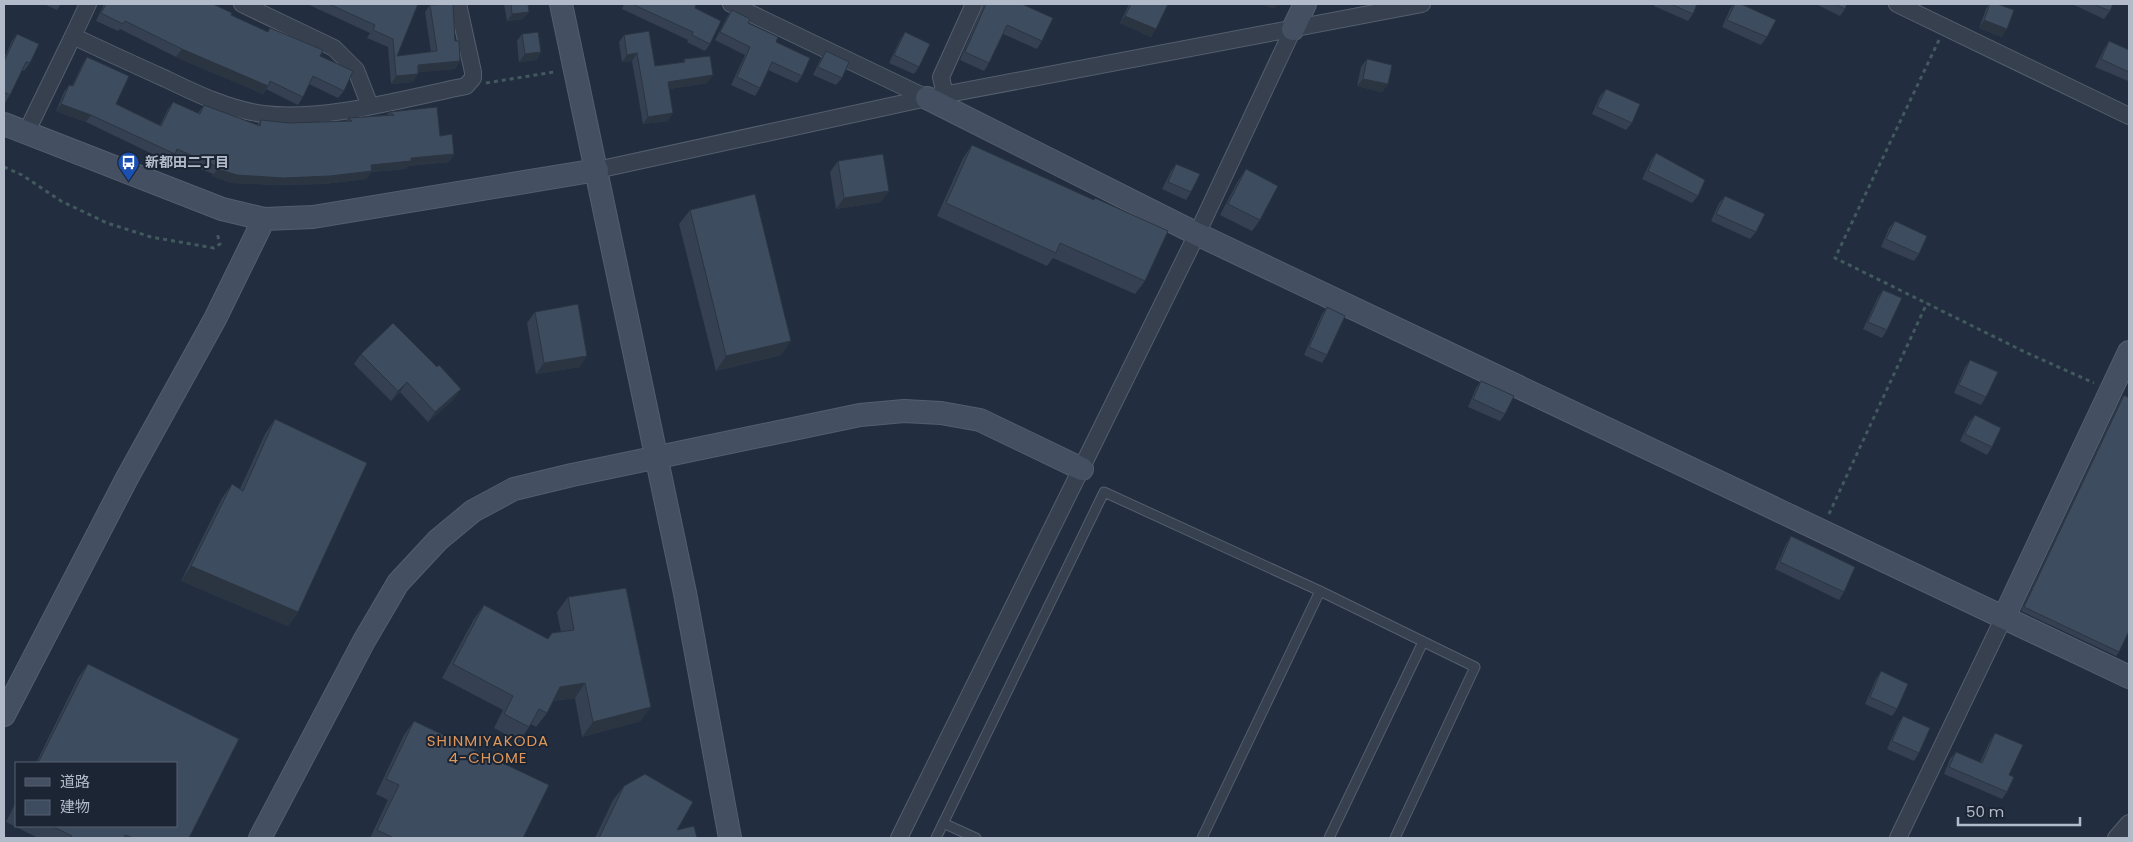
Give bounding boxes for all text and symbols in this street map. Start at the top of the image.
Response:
bus stop icon: 新都田二丁目 [117,150,141,181]
place label: 新都田二丁目 [145,152,229,172]
district label: SHINMIYAKODA 4-CHOME [427,730,549,768]
legend [15,762,178,827]
text: 道路 [60,771,90,792]
scale bar [1958,794,2080,826]
text: 建物 [60,796,90,817]
text: 50 m [1966,801,2004,822]

